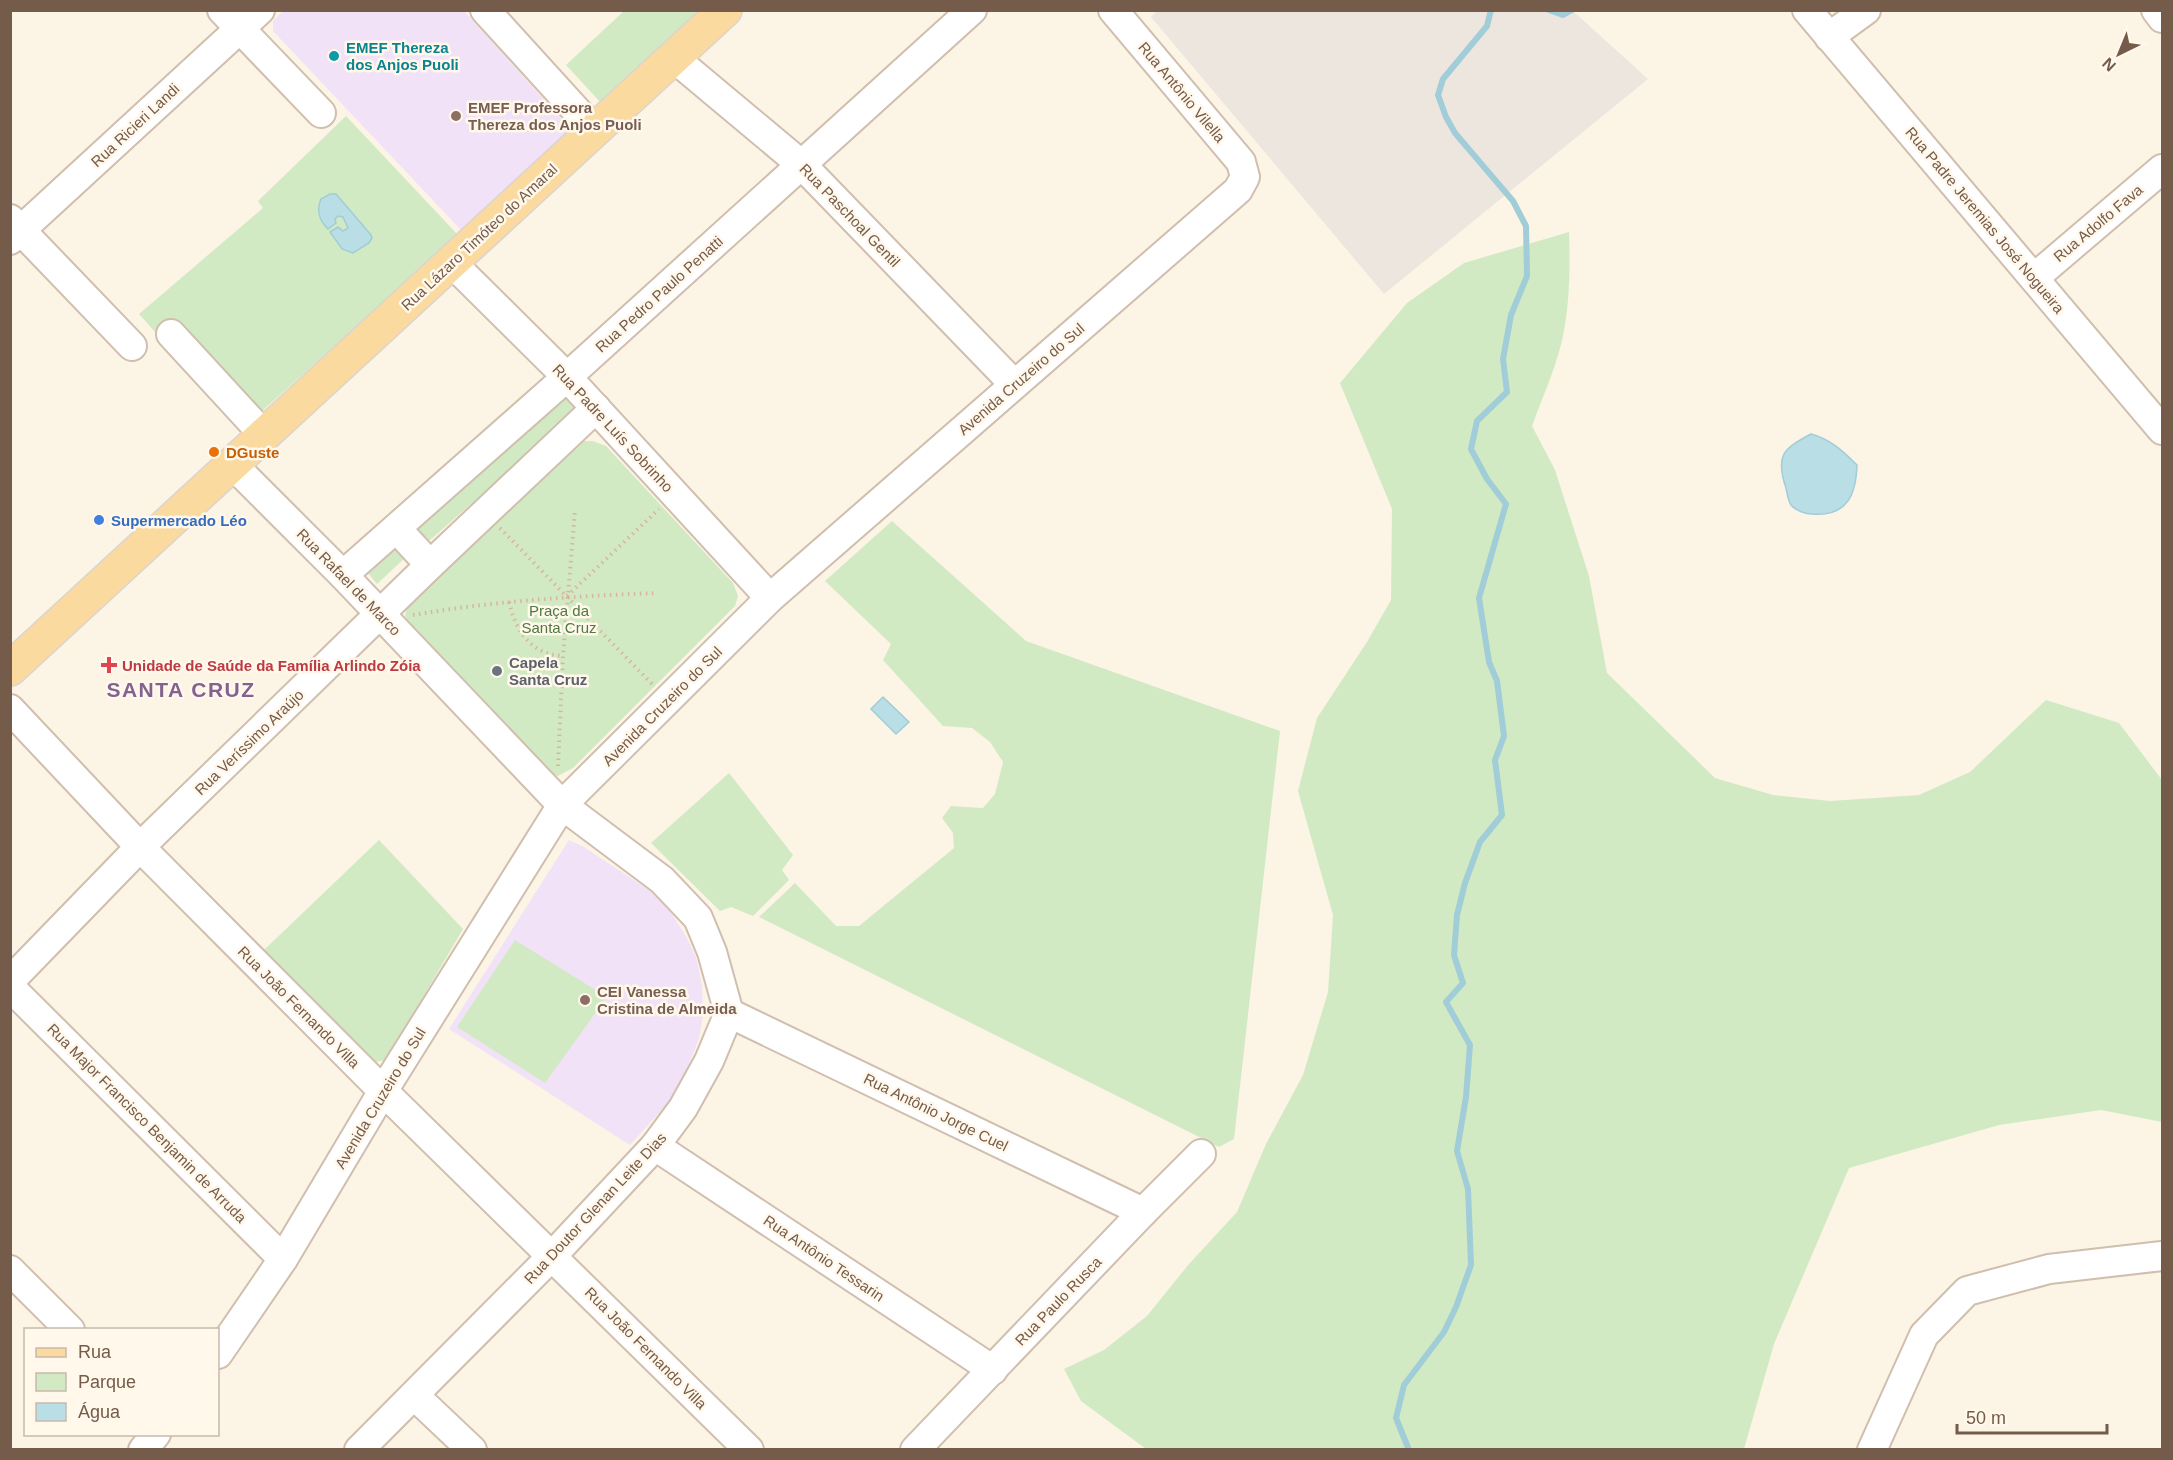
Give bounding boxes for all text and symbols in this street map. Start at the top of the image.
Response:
north arrow [2089,24,2149,84]
street label: Rua Antônio Vilella [1135,38,1229,146]
place label: EMEF Thereza dos Anjos Puoli [346,39,459,73]
marker: EMEF Thereza dos Anjos Puoli [327,49,341,63]
text: N [2099,54,2119,75]
street label: Rua Ricieri Landi [87,80,183,170]
place label: EMEF Professora Thereza dos Anjos Puoli [468,99,642,133]
marker: EMEF Professora Thereza dos Anjos Puoli [449,109,463,123]
street label: Rua Padre Jeremias José Nogueira [1902,124,2068,317]
street label: Rua Lázaro Timóteo do Amaral [398,160,560,314]
street label: Rua Paschoal Gentil [796,160,904,270]
street label: Rua Adolfo Fava [2050,180,2146,265]
street label: Rua Pedro Paulo Penatti [592,232,726,356]
street label: Avenida Cruzeiro do Sul [954,320,1088,438]
street label: Rua Padre Luís Sobrinho [549,361,677,495]
place label: DGuste [226,444,279,461]
marker: DGuste [207,445,221,459]
place label: Supermercado Léo [111,512,247,529]
marker: Supermercado Léo [92,513,106,527]
street label: Rua Rafael de Marco [294,525,404,639]
park label: Praça da Santa Cruz [521,602,597,636]
street label: Avenida Cruzeiro do Sul [599,643,725,769]
place label: Capela Santa Cruz [509,654,587,688]
marker: Unidade de Saúde da Família Arlindo Zóia [100,656,118,674]
place label: Unidade de Saúde da Família Arlindo Zóia [122,657,421,674]
marker: Capela Santa Cruz [490,664,504,678]
district label: SANTA CRUZ [106,678,256,701]
street label: Rua Veríssimo Araújo [191,686,307,798]
street label: Rua João Fernando Villa [235,943,364,1072]
place label: CEI Vanessa Cristina de Almeida [597,983,737,1017]
marker: CEI Vanessa Cristina de Almeida [578,993,592,1007]
street label: Rua Major Francisco Benjamin de Arruda [44,1020,250,1226]
street label: Avenida Cruzeiro do Sul [331,1024,429,1172]
street label: Rua Antônio Jorge Cuel [861,1070,1011,1154]
street label: Rua Doutor Glenan Leite Dias [521,1129,669,1287]
street label: Rua Antônio Tessarin [761,1211,887,1305]
street label: Rua Paulo Rusca [1011,1253,1105,1349]
street label: Rua João Fernando Villa [582,1284,711,1413]
legend [24,1328,219,1436]
text: Rua [78,1342,112,1362]
text: Parque [78,1372,136,1392]
scale bar [1957,1397,2107,1435]
text: Água [78,1402,121,1422]
text: 50 m [1966,1408,2006,1428]

